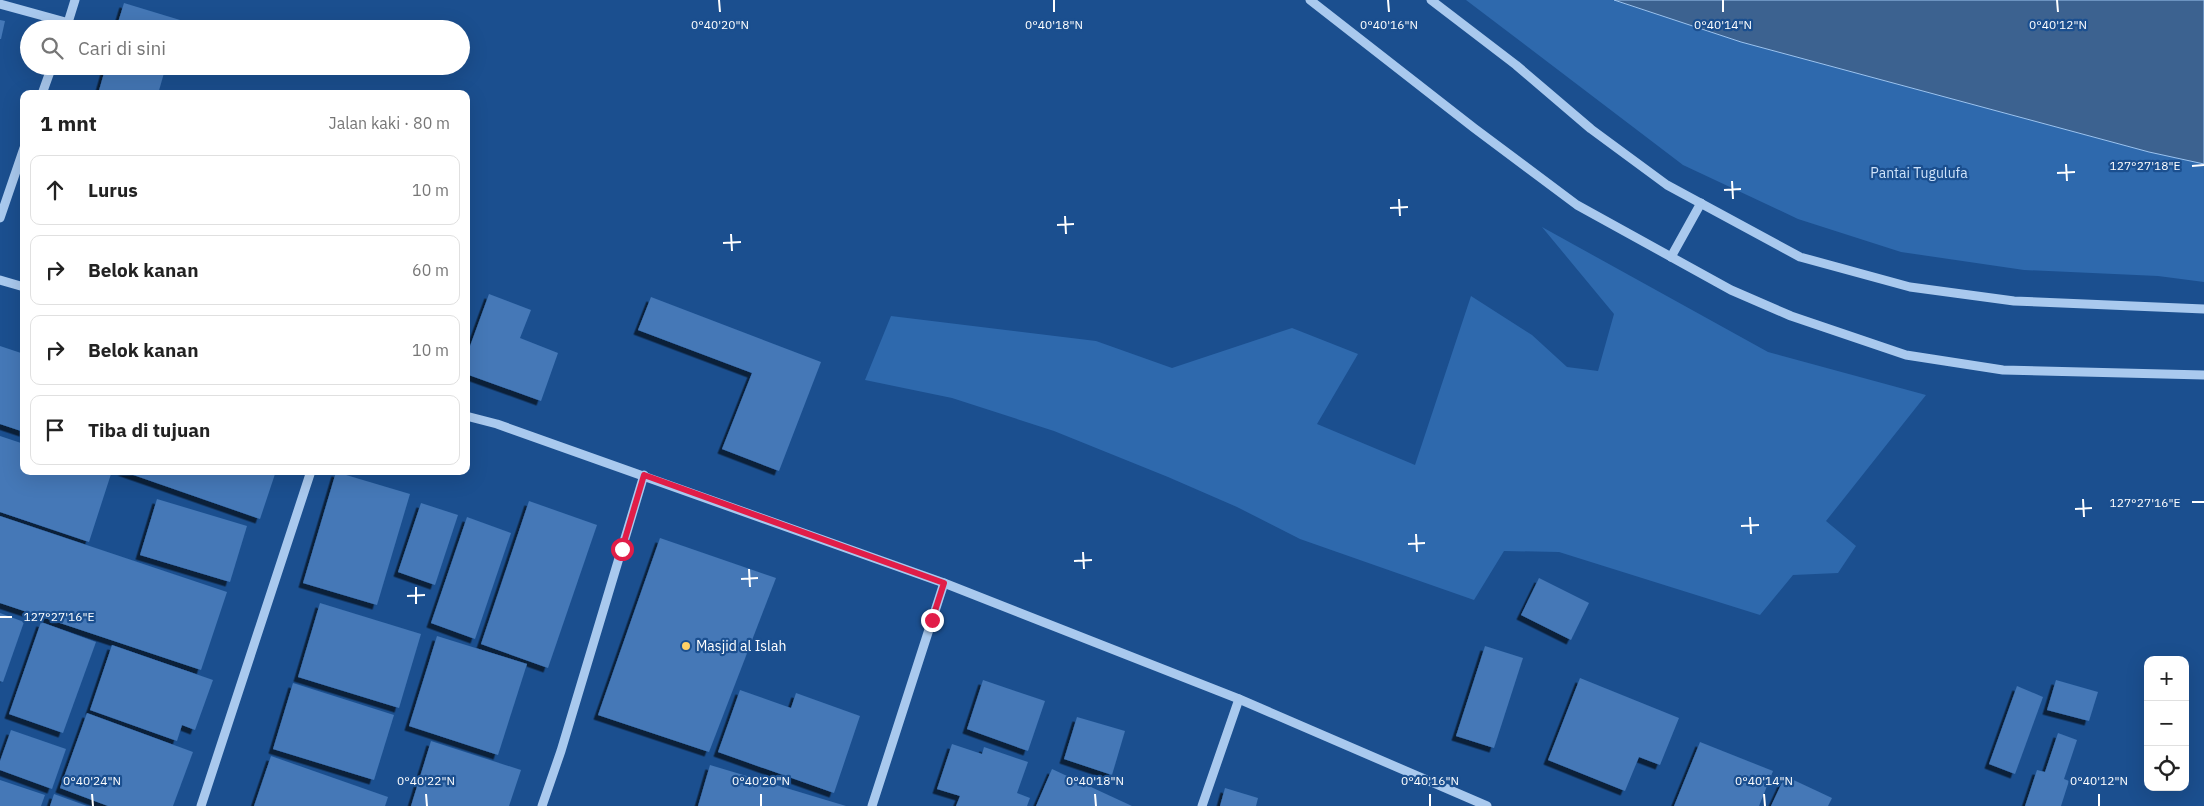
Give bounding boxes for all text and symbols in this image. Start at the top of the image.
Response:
text: 0°40'20"N [691,17,749,32]
text: 0°40'18"N [1025,17,1083,32]
text: 0°40'16"N [1360,17,1418,32]
text: 0°40'14"N [1694,17,1752,32]
text: 0°40'12"N [2029,17,2087,32]
search box [20,20,470,75]
icon: search [38,34,66,62]
text: Cari di sini [78,36,166,60]
text: 1 mnt [40,109,97,137]
text: Jalan kaki · 80 m [328,113,450,133]
text: 127°27'18"E [2110,158,2180,173]
park label: Pantai Tugulufa [1870,164,1968,182]
icon: ahead [41,176,69,204]
text: Lurus [88,178,138,202]
text: 10 m [412,180,449,200]
icon: right [41,256,69,284]
text: Belok kanan [88,258,199,282]
text: 60 m [412,260,449,280]
icon: right [41,336,69,364]
text: Belok kanan [88,338,199,362]
text: 10 m [412,340,449,360]
icon: arrive [41,416,69,444]
text: Tiba di tujuan [88,418,210,442]
text: 127°27'16"E [2110,495,2180,510]
route start [611,538,634,561]
text: 127°27'16"E [24,609,94,624]
route end [921,609,944,632]
place label: Masjid al Islah [696,637,786,655]
marker: Masjid al Islah [680,640,692,652]
map controls [2144,656,2189,791]
button: + [2144,656,2189,701]
button: − [2144,701,2189,746]
button: locate [2144,746,2189,791]
text: 0°40'24"N [63,773,121,788]
text: 0°40'22"N [397,773,455,788]
text: 0°40'20"N [732,773,790,788]
text: 0°40'18"N [1066,773,1124,788]
text: 0°40'16"N [1401,773,1459,788]
text: 0°40'14"N [1735,773,1793,788]
text: 0°40'12"N [2070,773,2128,788]

